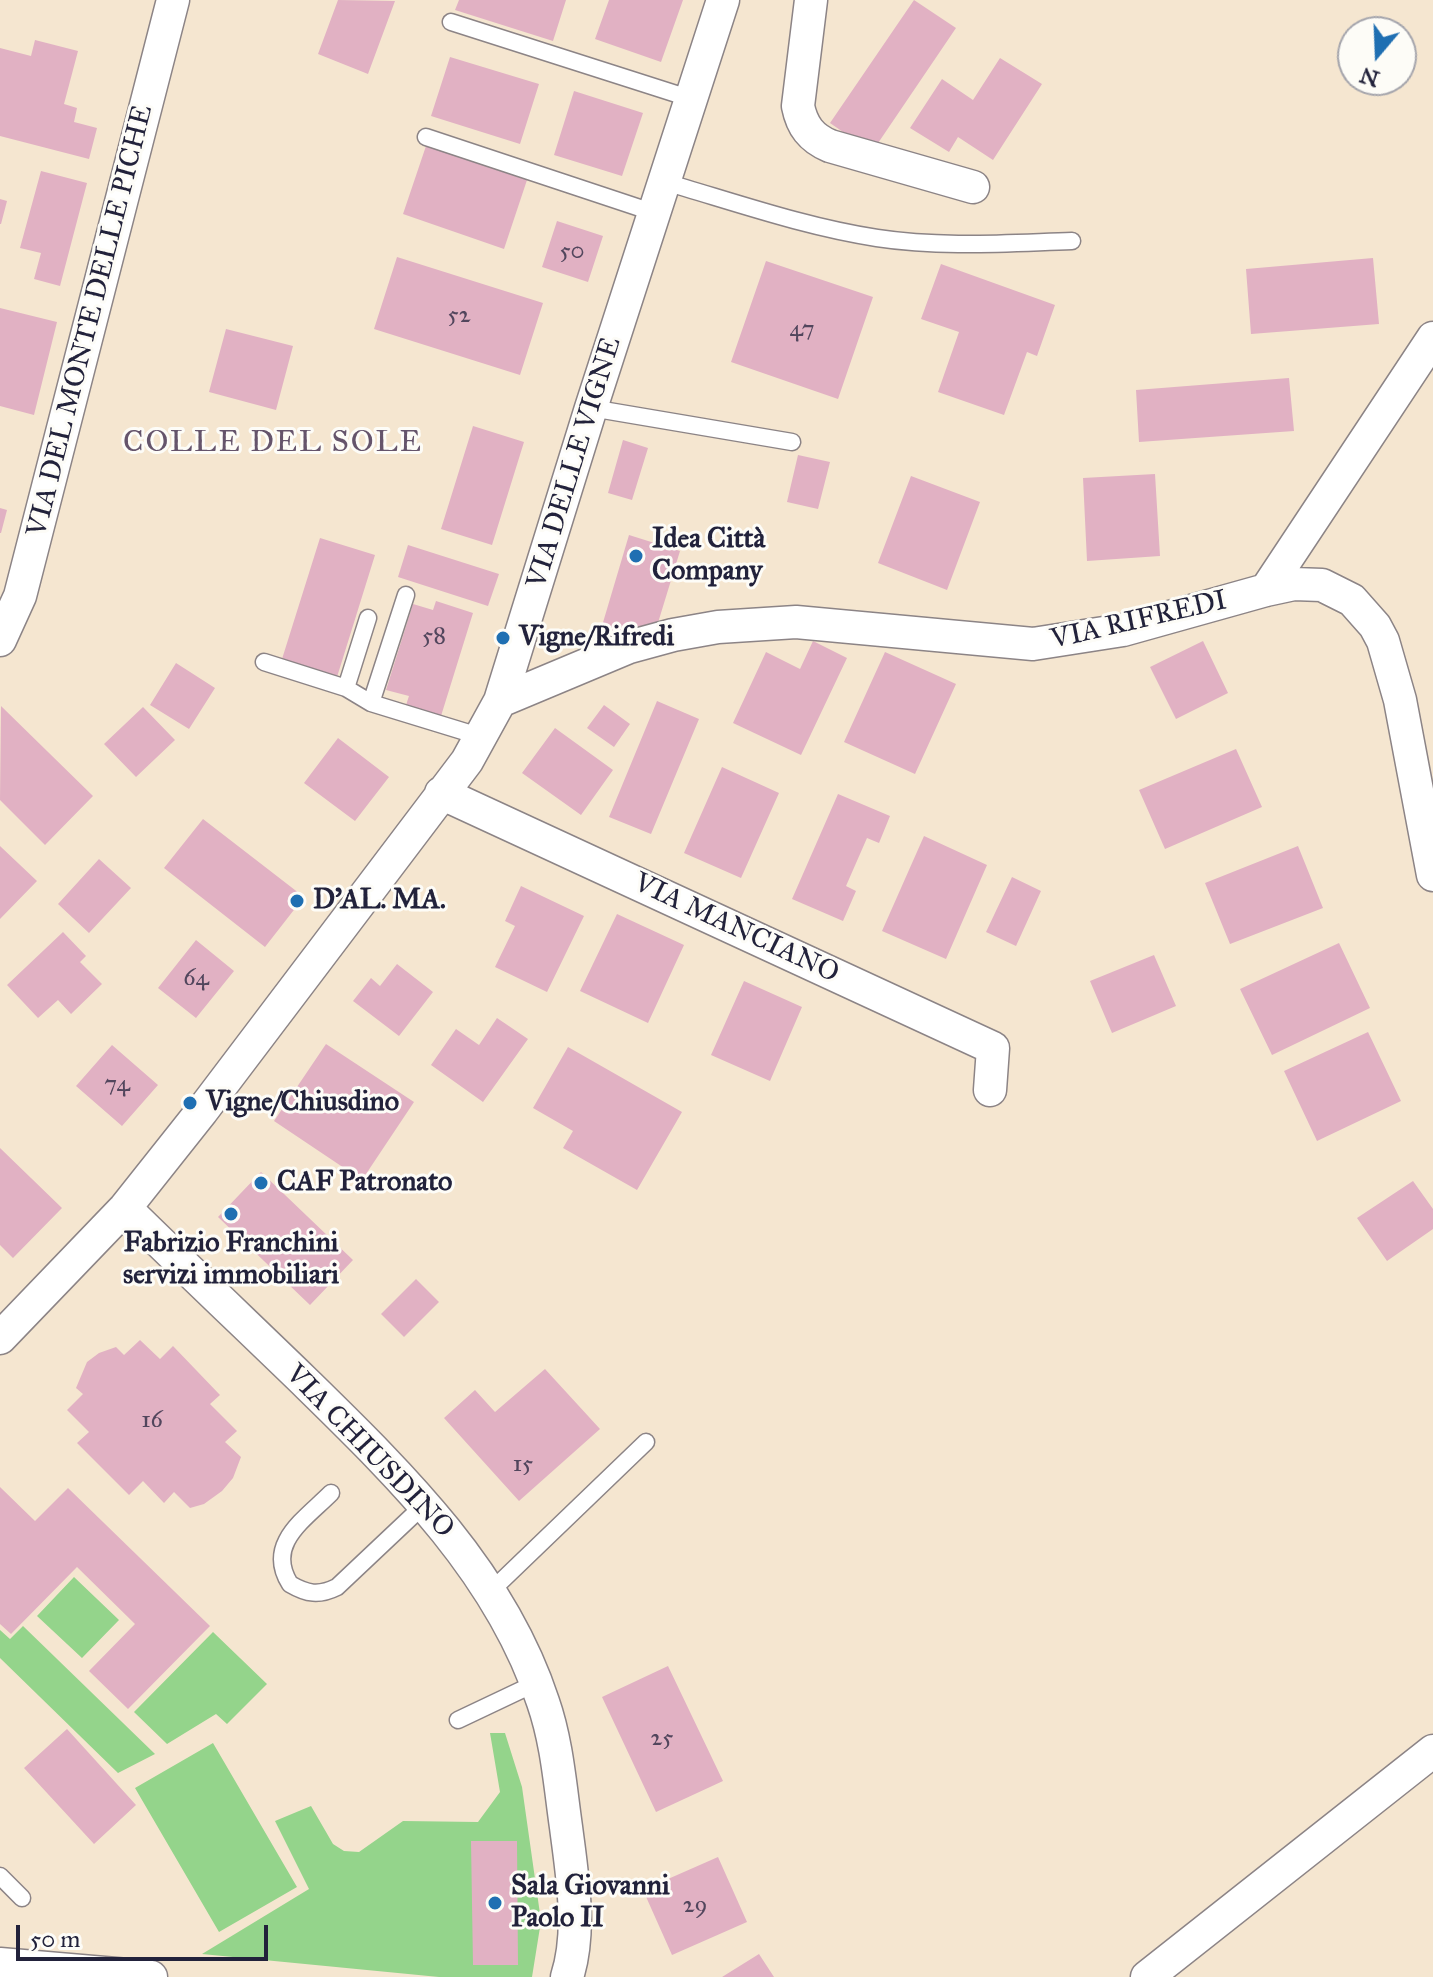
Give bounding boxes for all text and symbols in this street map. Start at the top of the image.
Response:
north arrow [1337,16,1417,96]
text: N [1356,61,1383,93]
street label: VIA DEL MONTE DELLE PICHE [21,102,161,540]
house number: 50 [559,238,585,266]
house number: 52 [448,302,470,330]
house number: 47 [789,316,815,344]
street label: VIA DELLE VIGNE [521,333,629,593]
district label: COLLE DEL SOLE [123,426,423,462]
place label: Idea Città Company [652,523,765,589]
marker: Idea Città Company [627,547,645,565]
street label: VIA RIFREDI [1048,584,1230,658]
place label: Vigne/Rifredi [519,621,674,655]
house number: 58 [422,623,446,651]
marker: Vigne/Rifredi [494,629,512,647]
street label: VIA MANCIANO [628,867,844,991]
place label: D'AL. MA. [313,884,446,918]
marker: D'AL. MA. [288,892,306,910]
house number: 64 [183,965,209,993]
house number: 74 [104,1071,130,1099]
place label: Vigne/Chiusdino [206,1086,399,1120]
marker: Vigne/Chiusdino [181,1094,199,1112]
place label: CAF Patronato [277,1166,452,1200]
marker: CAF Patronato [252,1174,270,1192]
marker: Fabrizio Franchini servizi immobiliari [222,1205,240,1223]
place label: Fabrizio Franchini servizi immobiliari [123,1227,339,1293]
street label: VIA CHIUSDINO [278,1358,460,1546]
house number: 16 [141,1407,163,1435]
house number: 15 [513,1451,533,1479]
house number: 25 [651,1725,673,1753]
place label: Sala Giovanni Paolo II [511,1870,670,1936]
house number: 29 [683,1892,707,1920]
marker: Sala Giovanni Paolo II [486,1894,504,1912]
scale bar [20,1909,272,1959]
text: 50 m [30,1924,80,1954]

